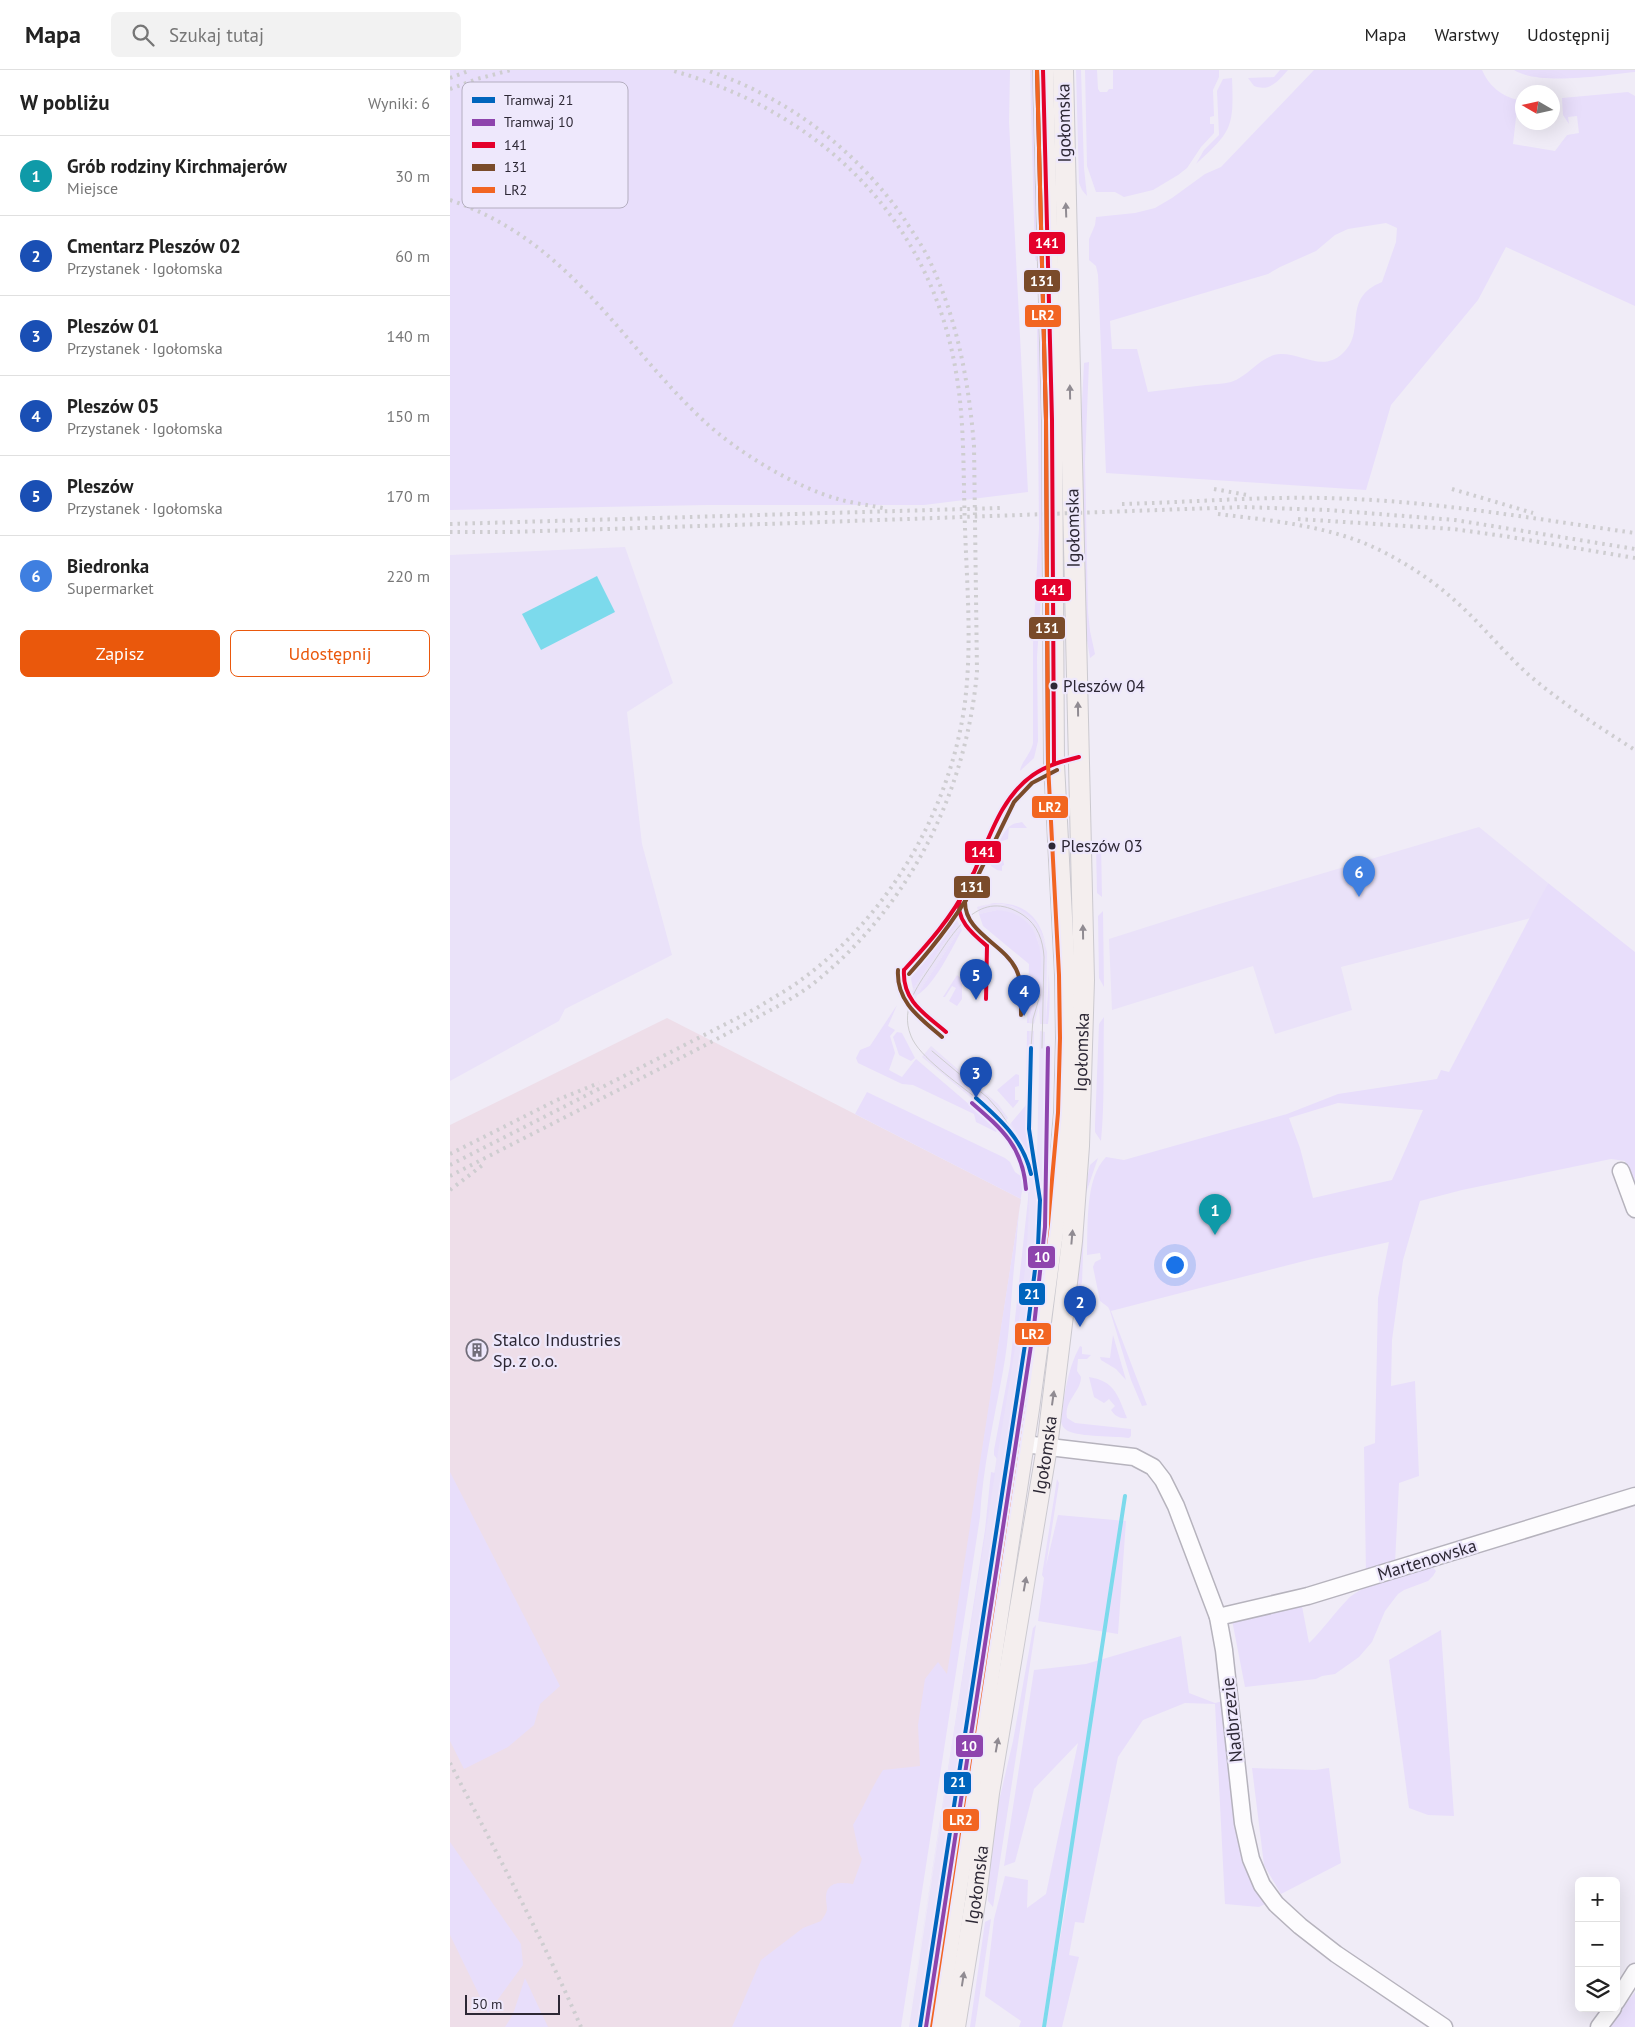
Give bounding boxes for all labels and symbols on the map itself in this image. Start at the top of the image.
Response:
legend [462,82,628,208]
street label: Igołomska [1051,83,1076,163]
north arrow [1515,85,1560,130]
text: Tramwaj 21 [504,91,573,109]
text: Tramwaj 10 [504,113,574,131]
text: 141 [504,136,527,154]
text: 131 [504,158,527,176]
text: LR2 [504,181,527,199]
one-way arrow [1062,201,1070,217]
line badge: 141 [1028,231,1066,255]
text: 141 [1035,234,1059,252]
line badge: 131 [1023,269,1061,293]
text: 131 [1030,272,1054,290]
line badge: LR2 [1024,304,1062,328]
text: LR2 [1031,306,1055,324]
one-way arrow [1066,384,1074,400]
street label: Igołomska [1060,488,1085,568]
line badge: 141 [1034,578,1072,602]
text: 141 [1041,581,1065,599]
line badge: 131 [1028,616,1066,640]
text: 131 [1035,619,1059,637]
place label: Pleszów 04 [1063,675,1145,697]
marker: Pleszów 04 [1049,681,1059,691]
one-way arrow [1073,700,1081,716]
line badge: LR2 [1031,795,1069,819]
text: LR2 [1038,798,1062,816]
place label: Pleszów 03 [1061,835,1143,857]
line badge: 141 [964,840,1002,864]
marker: Pleszów 03 [1047,841,1057,851]
text: 141 [971,843,995,861]
pin: 6 [1343,856,1375,897]
line badge: 131 [953,875,991,899]
text: 131 [960,878,984,896]
one-way arrow [1079,924,1087,940]
pin: 5 [960,959,992,1000]
pin: 4 [1008,975,1040,1016]
street label: Igołomska [1069,1012,1094,1092]
pin: 3 [960,1057,992,1098]
pin: 1 [1199,1194,1231,1235]
one-way arrow [1069,1229,1077,1245]
line badge: 10 [1027,1245,1056,1269]
text: 10 [1034,1248,1050,1266]
your location [1162,1252,1188,1278]
line badge: 21 [1018,1282,1046,1306]
text: 21 [1024,1285,1040,1303]
pin: 2 [1064,1286,1096,1327]
line badge: LR2 [1014,1322,1052,1346]
text: LR2 [1021,1325,1045,1343]
place label: Stalco Industries Sp. z o.o. [493,1328,621,1372]
building icon: Stalco Industries Sp. z o.o. [465,1338,489,1362]
one-way arrow [1050,1390,1058,1406]
street label: Igołomska [1027,1414,1062,1496]
street label: Martenowska [1374,1534,1479,1586]
one-way arrow [1021,1576,1029,1592]
street label: Nadbrzezie [1216,1676,1247,1764]
line badge: 10 [955,1734,984,1758]
one-way arrow [994,1736,1002,1752]
text: 10 [961,1737,977,1755]
line badge: 21 [943,1771,972,1795]
text: 21 [950,1773,966,1791]
line badge: LR2 [942,1808,980,1832]
text: LR2 [949,1811,973,1829]
street label: Igołomska [960,1844,993,1926]
one-way arrow [959,1970,967,1986]
scale bar [465,1992,560,2015]

